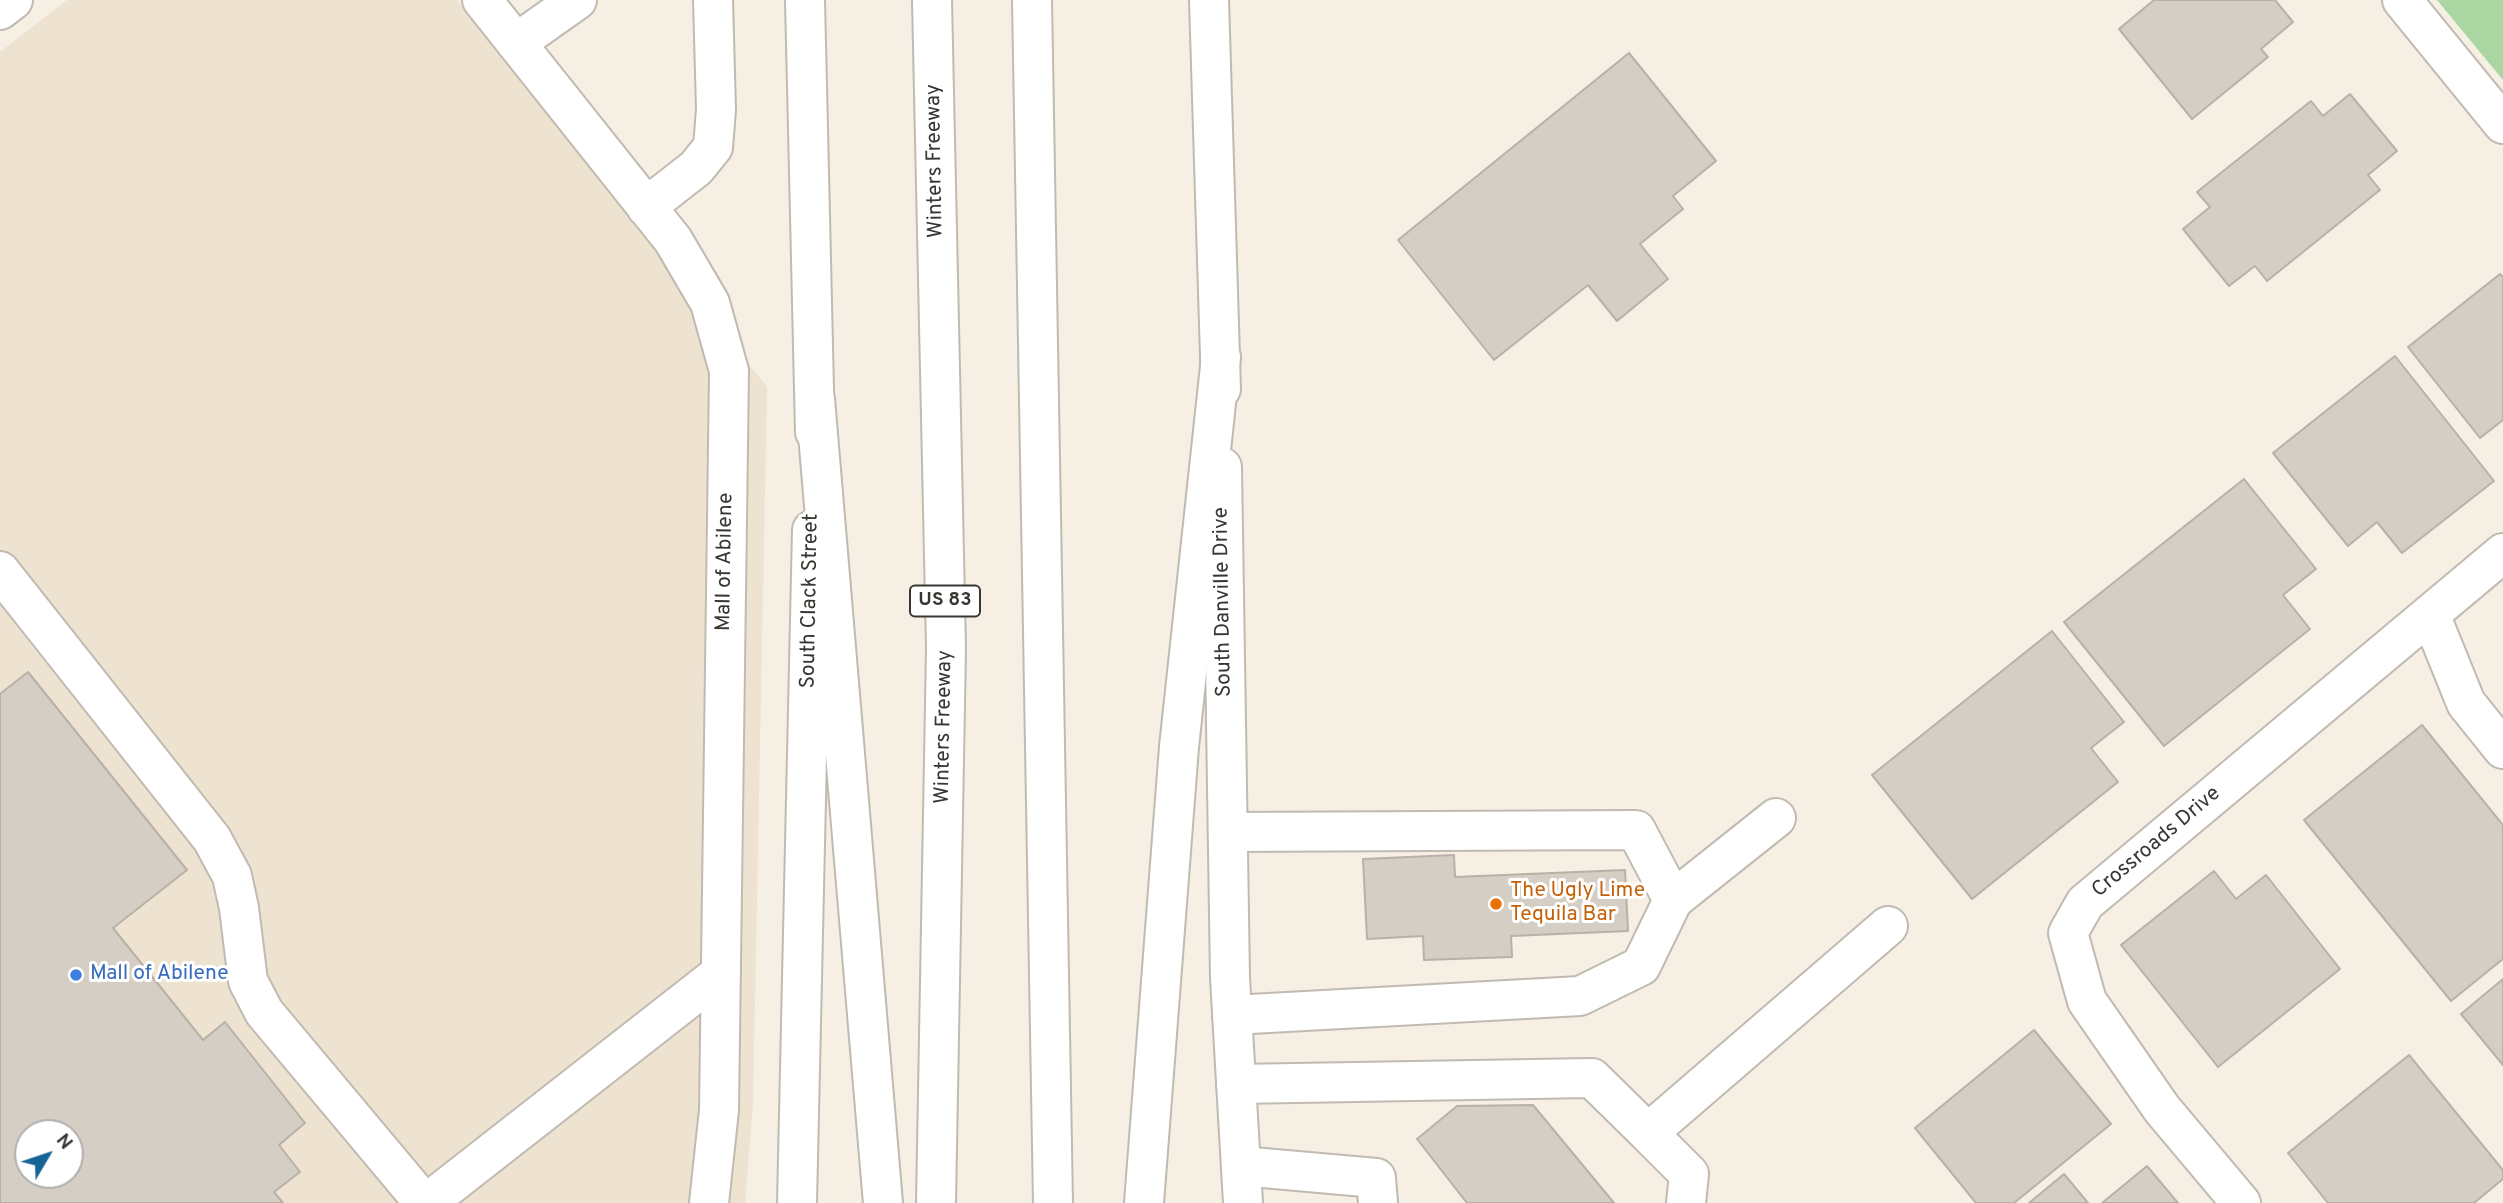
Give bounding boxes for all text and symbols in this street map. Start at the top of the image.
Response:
street label: Winters Freeway [922,84,950,238]
street label: Mall of Abilene [712,493,740,631]
street label: South Danville Drive [1210,507,1238,697]
street label: South Clack Street [797,513,825,689]
road number: US 83 [910,586,980,616]
street label: Winters Freeway [931,650,959,804]
street label: Crossroads Drive [2088,782,2226,904]
place label: The Ugly Lime Tequila Bar [1510,879,1645,929]
marker: The Ugly Lime Tequila Bar [1488,896,1504,912]
place label: Mall of Abilene [90,962,229,988]
marker: Mall of Abilene [68,967,84,983]
north arrow [14,1119,84,1189]
text: N [50,1129,77,1155]

